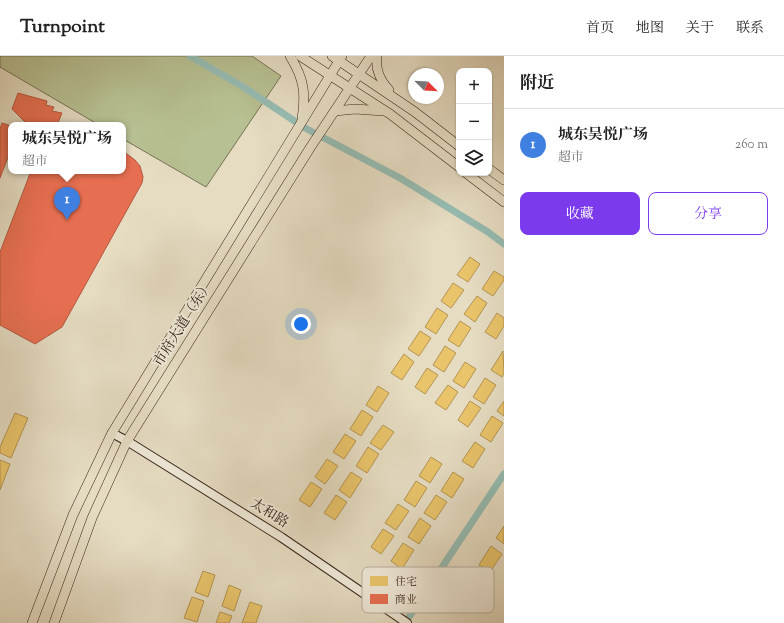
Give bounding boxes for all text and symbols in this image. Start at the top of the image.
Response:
text: Turnpoint [20,14,105,41]
text: 首页 [586,19,614,39]
text: 地图 [636,19,664,39]
text: 关于 [686,19,714,39]
text: 联系 [736,19,764,39]
north arrow [408,68,444,104]
map controls [456,68,492,176]
button: + [456,68,492,104]
text: 附近 [520,72,554,96]
button: − [456,104,492,140]
popup [8,122,126,174]
text: 城东吴悦广场 [558,125,648,146]
text: 城东吴悦广场 [22,129,112,150]
text: 1 [531,136,535,154]
text: 260 m [735,136,768,154]
button: layers [456,140,492,176]
text: 超市 [558,149,584,167]
text: 超市 [22,153,48,171]
pin: 1 [54,187,80,220]
button: 收藏 [520,192,640,235]
button: 分享 [648,192,768,235]
street label: 市府大道（东） [150,277,218,371]
your location [291,314,311,334]
street label: 太和路 [246,494,292,534]
legend [362,567,494,613]
text: 住宅 [395,574,417,590]
text: 商业 [395,592,417,608]

